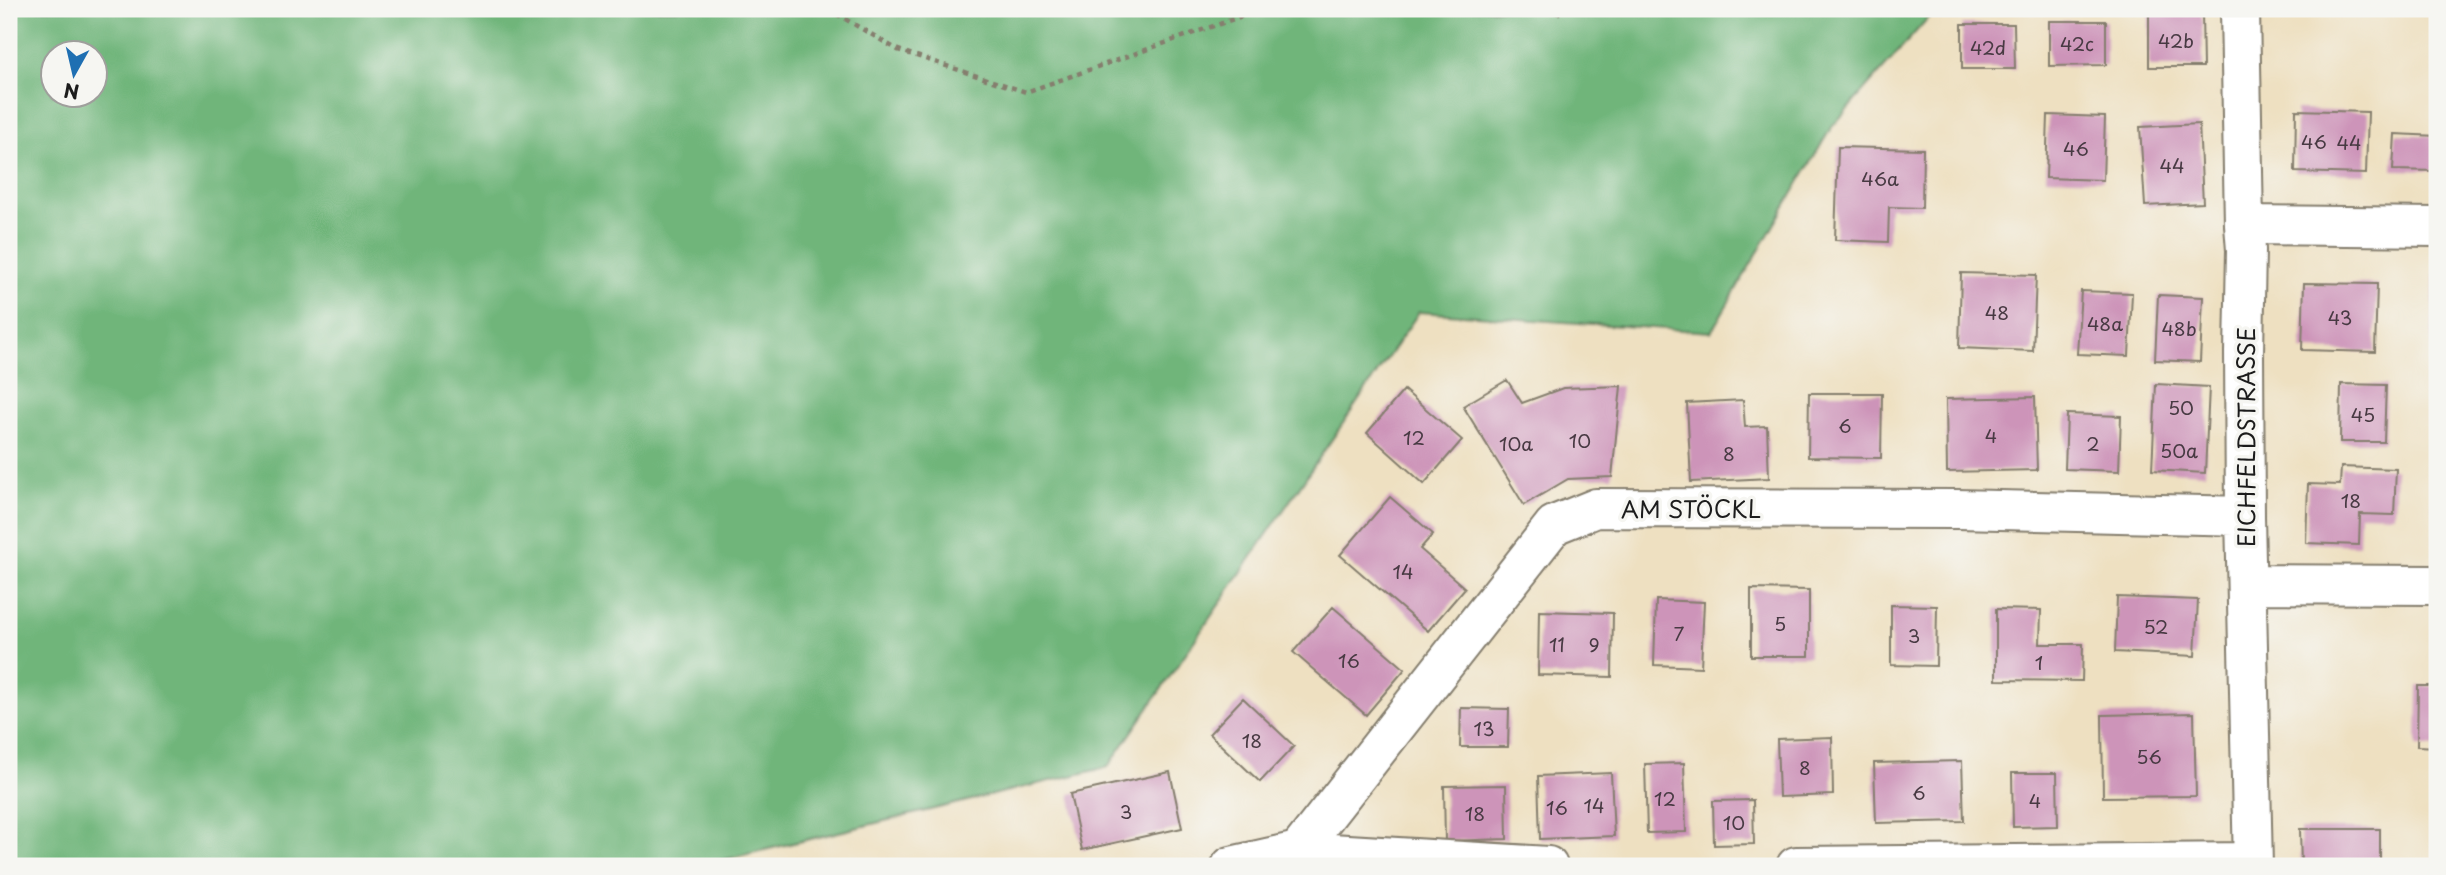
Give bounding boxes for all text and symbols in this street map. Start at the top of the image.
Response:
house number: 42b [2158,26,2194,54]
house number: 42c [2060,29,2094,57]
house number: 42d [1970,33,2006,61]
north arrow [38,38,108,108]
text: N [62,77,81,107]
house number: 46 [2301,127,2327,155]
house number: 44 [2336,128,2362,156]
house number: 46 [2063,134,2089,162]
house number: 44 [2159,151,2185,179]
house number: 46a [1861,164,1899,192]
house number: 48 [1985,298,2009,326]
house number: 43 [2328,303,2352,331]
house number: 48a [2087,309,2123,337]
house number: 48b [2161,314,2197,342]
street label: EICHFELDSTRASSE [2228,327,2263,547]
house number: 50 [2168,393,2194,421]
house number: 45 [2351,400,2375,428]
house number: 6 [1838,411,1852,439]
house number: 4 [1985,421,1997,449]
house number: 12 [1403,423,1425,451]
house number: 10 [1569,426,1591,454]
house number: 10a [1499,429,1533,457]
house number: 2 [2086,429,2100,457]
house number: 50a [2160,436,2198,464]
house number: 8 [1723,439,1735,467]
house number: 18 [2341,486,2361,514]
street label: AM STÖCKL [1621,491,1761,526]
house number: 14 [1392,557,1414,585]
house number: 5 [1774,609,1786,637]
house number: 52 [2143,612,2169,640]
house number: 7 [1674,619,1685,647]
house number: 3 [1908,621,1920,649]
house number: 11 [1549,630,1565,658]
house number: 9 [1588,630,1600,658]
house number: 16 [1338,646,1360,674]
house number: 1 [2035,648,2043,676]
house number: 13 [1473,714,1495,742]
house number: 18 [1242,726,1262,754]
house number: 56 [2136,742,2162,770]
house number: 8 [1799,753,1811,781]
house number: 6 [1912,778,1926,806]
house number: 12 [1654,784,1676,812]
house number: 4 [2029,786,2041,814]
house number: 14 [1583,791,1605,819]
house number: 16 [1546,793,1568,821]
house number: 3 [1120,797,1132,825]
house number: 18 [1465,799,1485,827]
house number: 10 [1723,808,1745,836]

